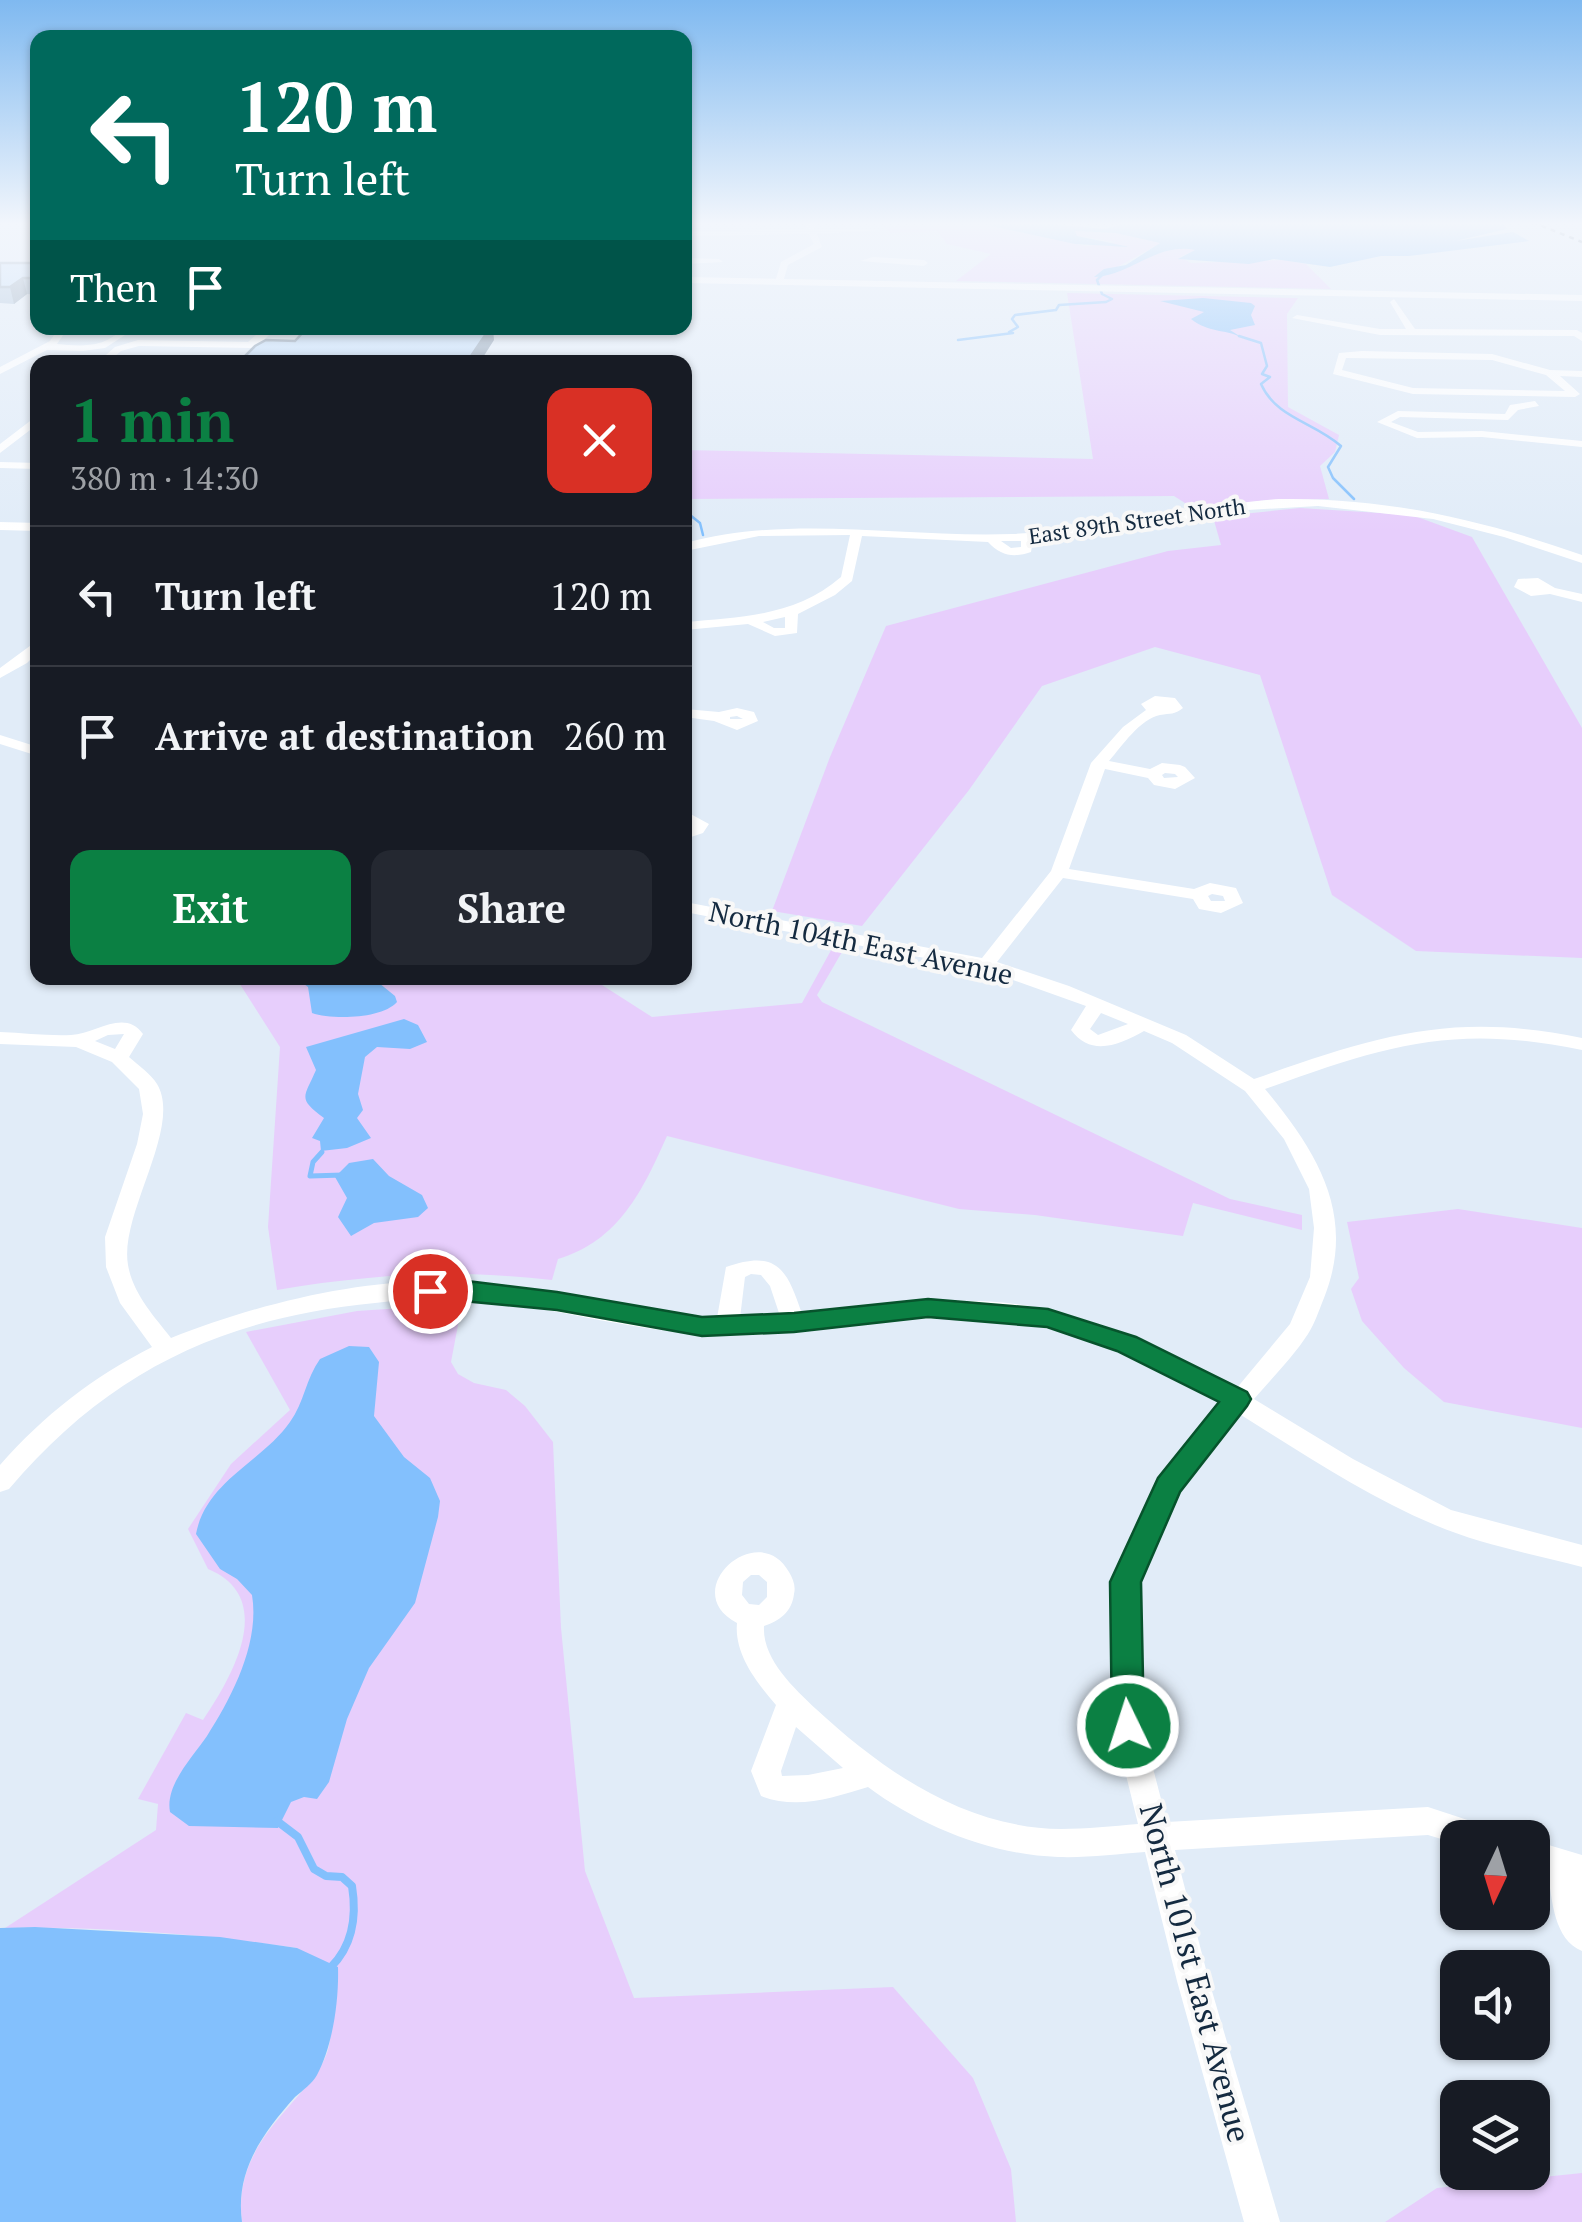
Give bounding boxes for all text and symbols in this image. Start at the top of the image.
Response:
text: 120 m [235,59,437,152]
icon: left [70,70,200,200]
text: Turn left [235,148,410,208]
icon: arrive [178,260,233,315]
text: Then [70,263,158,313]
text: 1 min [70,380,234,459]
button: close [547,388,652,493]
text: 380 m · 14:30 [70,457,258,499]
street label: East 89th Street North [1027,491,1247,550]
icon: left [70,569,125,624]
text: Turn left [155,571,316,621]
text: 120 m [549,571,652,621]
icon: arrive [70,709,125,764]
text: Arrive at destination [155,711,534,761]
text: 260 m [564,711,667,761]
button: Exit [70,850,351,965]
button: Share [371,850,652,965]
street label: North 104th East Avenue [706,892,1016,993]
pin [388,1249,473,1334]
icon: arrive [403,1264,458,1319]
position arrow [1076,1674,1180,1778]
street label: North 101st East Avenue [1131,1799,1261,2147]
north arrow [1440,1820,1550,1930]
map controls [1440,1820,1550,2190]
button: sound [1440,1950,1550,2060]
button: layers [1440,2080,1550,2190]

